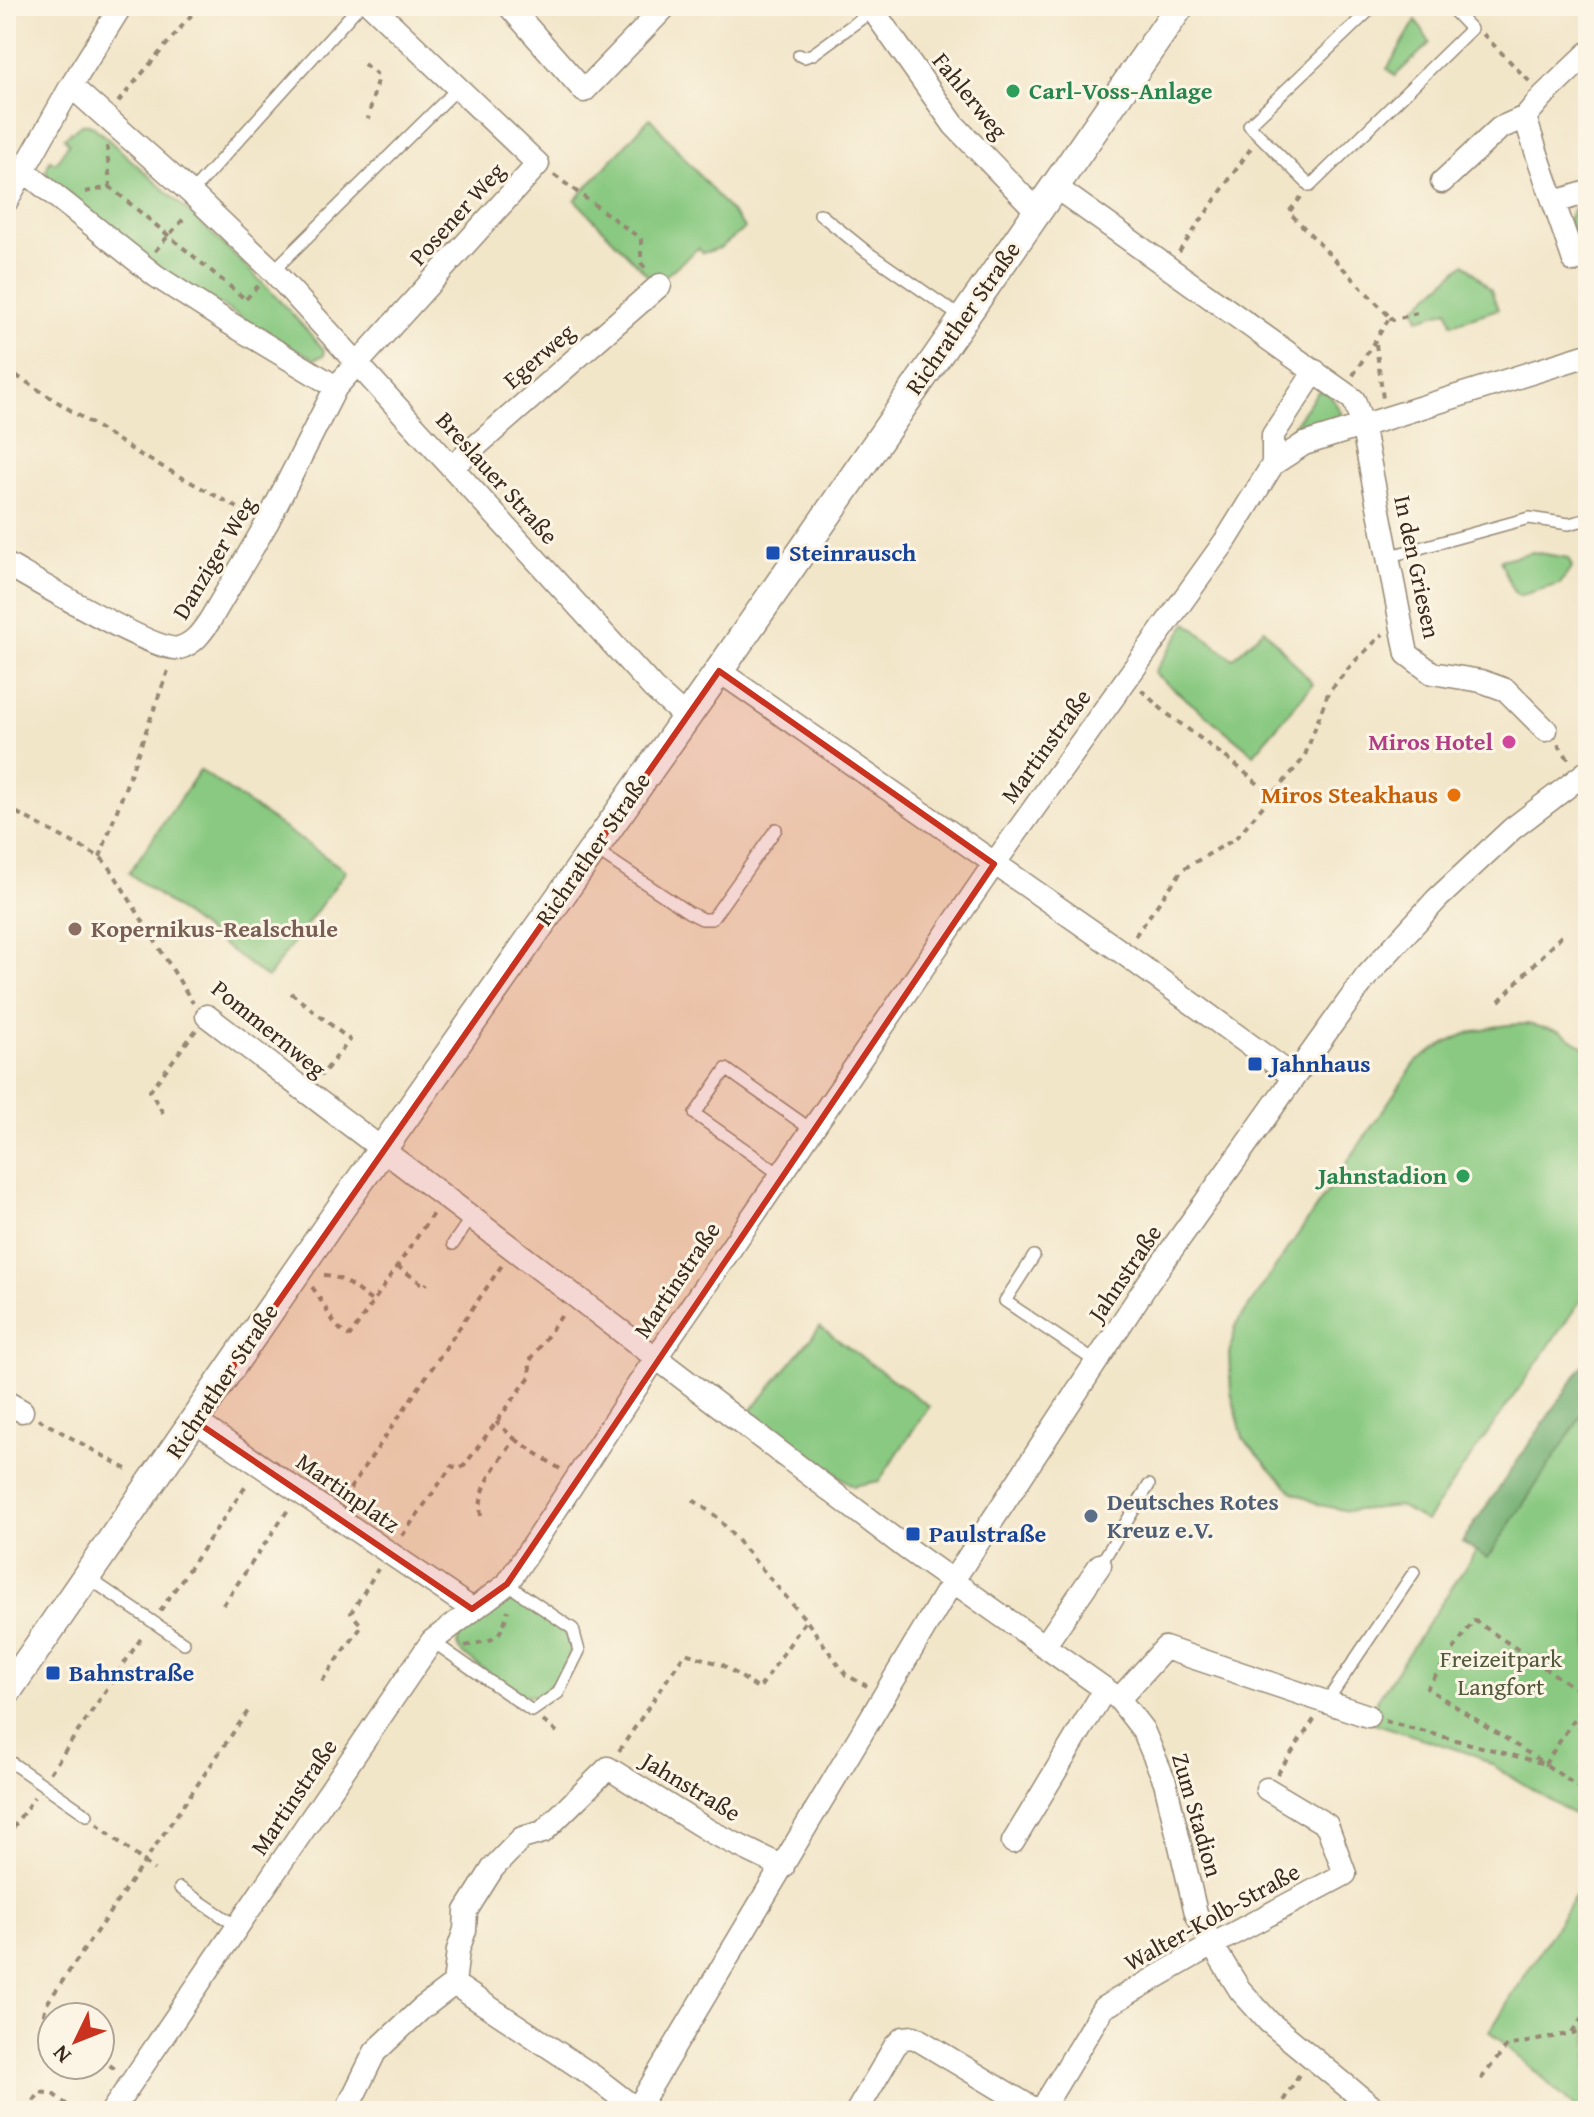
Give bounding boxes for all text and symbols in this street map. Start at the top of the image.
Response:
street label: Fahlerweg [924,45,1017,147]
place label: Carl-Voss-Anlage [1029,73,1213,108]
marker: Carl-Voss-Anlage [1004,82,1022,100]
street label: Posener Weg [401,154,513,273]
street label: Richrather Straße [897,234,1029,402]
street label: Egerweg [495,314,582,397]
street label: Breslauer Straße [428,404,567,552]
street label: Danziger Weg [163,490,264,626]
street label: In den Griesen [1385,492,1450,642]
place label: Steinrausch [789,535,916,570]
marker: Steinrausch [764,544,782,562]
street label: Martinstraße [992,681,1099,810]
place label: Miros Hotel [1368,724,1494,759]
marker: Miros Hotel [1500,733,1518,751]
street label: Richrather Straße [527,765,659,933]
place label: Miros Steakhaus [1261,777,1438,812]
marker: Miros Steakhaus [1445,786,1463,804]
place label: Kopernikus-Realschule [91,911,338,946]
marker: Kopernikus-Realschule [66,920,84,938]
street label: Pommernweg [204,971,334,1086]
place label: Jahnhaus [1267,1046,1371,1081]
marker: Jahnhaus [1246,1055,1264,1073]
place label: Jahnstadion [1314,1158,1447,1193]
marker: Jahnstadion [1454,1167,1472,1185]
street label: Martinstraße [625,1214,729,1345]
street label: Jahnstraße [1078,1217,1170,1331]
street label: Richrather Straße [157,1296,286,1465]
street label: Martinplatz [289,1444,407,1541]
place label: Deutsches Rotes Kreuz e.V. [1107,1484,1279,1547]
marker: Deutsches Rotes Kreuz e.V. [1082,1507,1100,1525]
place label: Paulstraße [929,1516,1047,1551]
marker: Paulstraße [904,1525,922,1543]
park label: Freizeitpark Langfort [1440,1641,1563,1704]
place label: Bahnstraße [69,1655,195,1690]
marker: Bahnstraße [44,1664,62,1682]
street label: Martinstraße [242,1731,346,1862]
street label: Jahnstraße [632,1742,748,1830]
street label: Zum Stadion [1163,1749,1232,1881]
street label: Walter-Kolb-Straße [1118,1854,1306,1979]
north arrow [36,2001,116,2081]
text: N [44,2038,78,2071]

